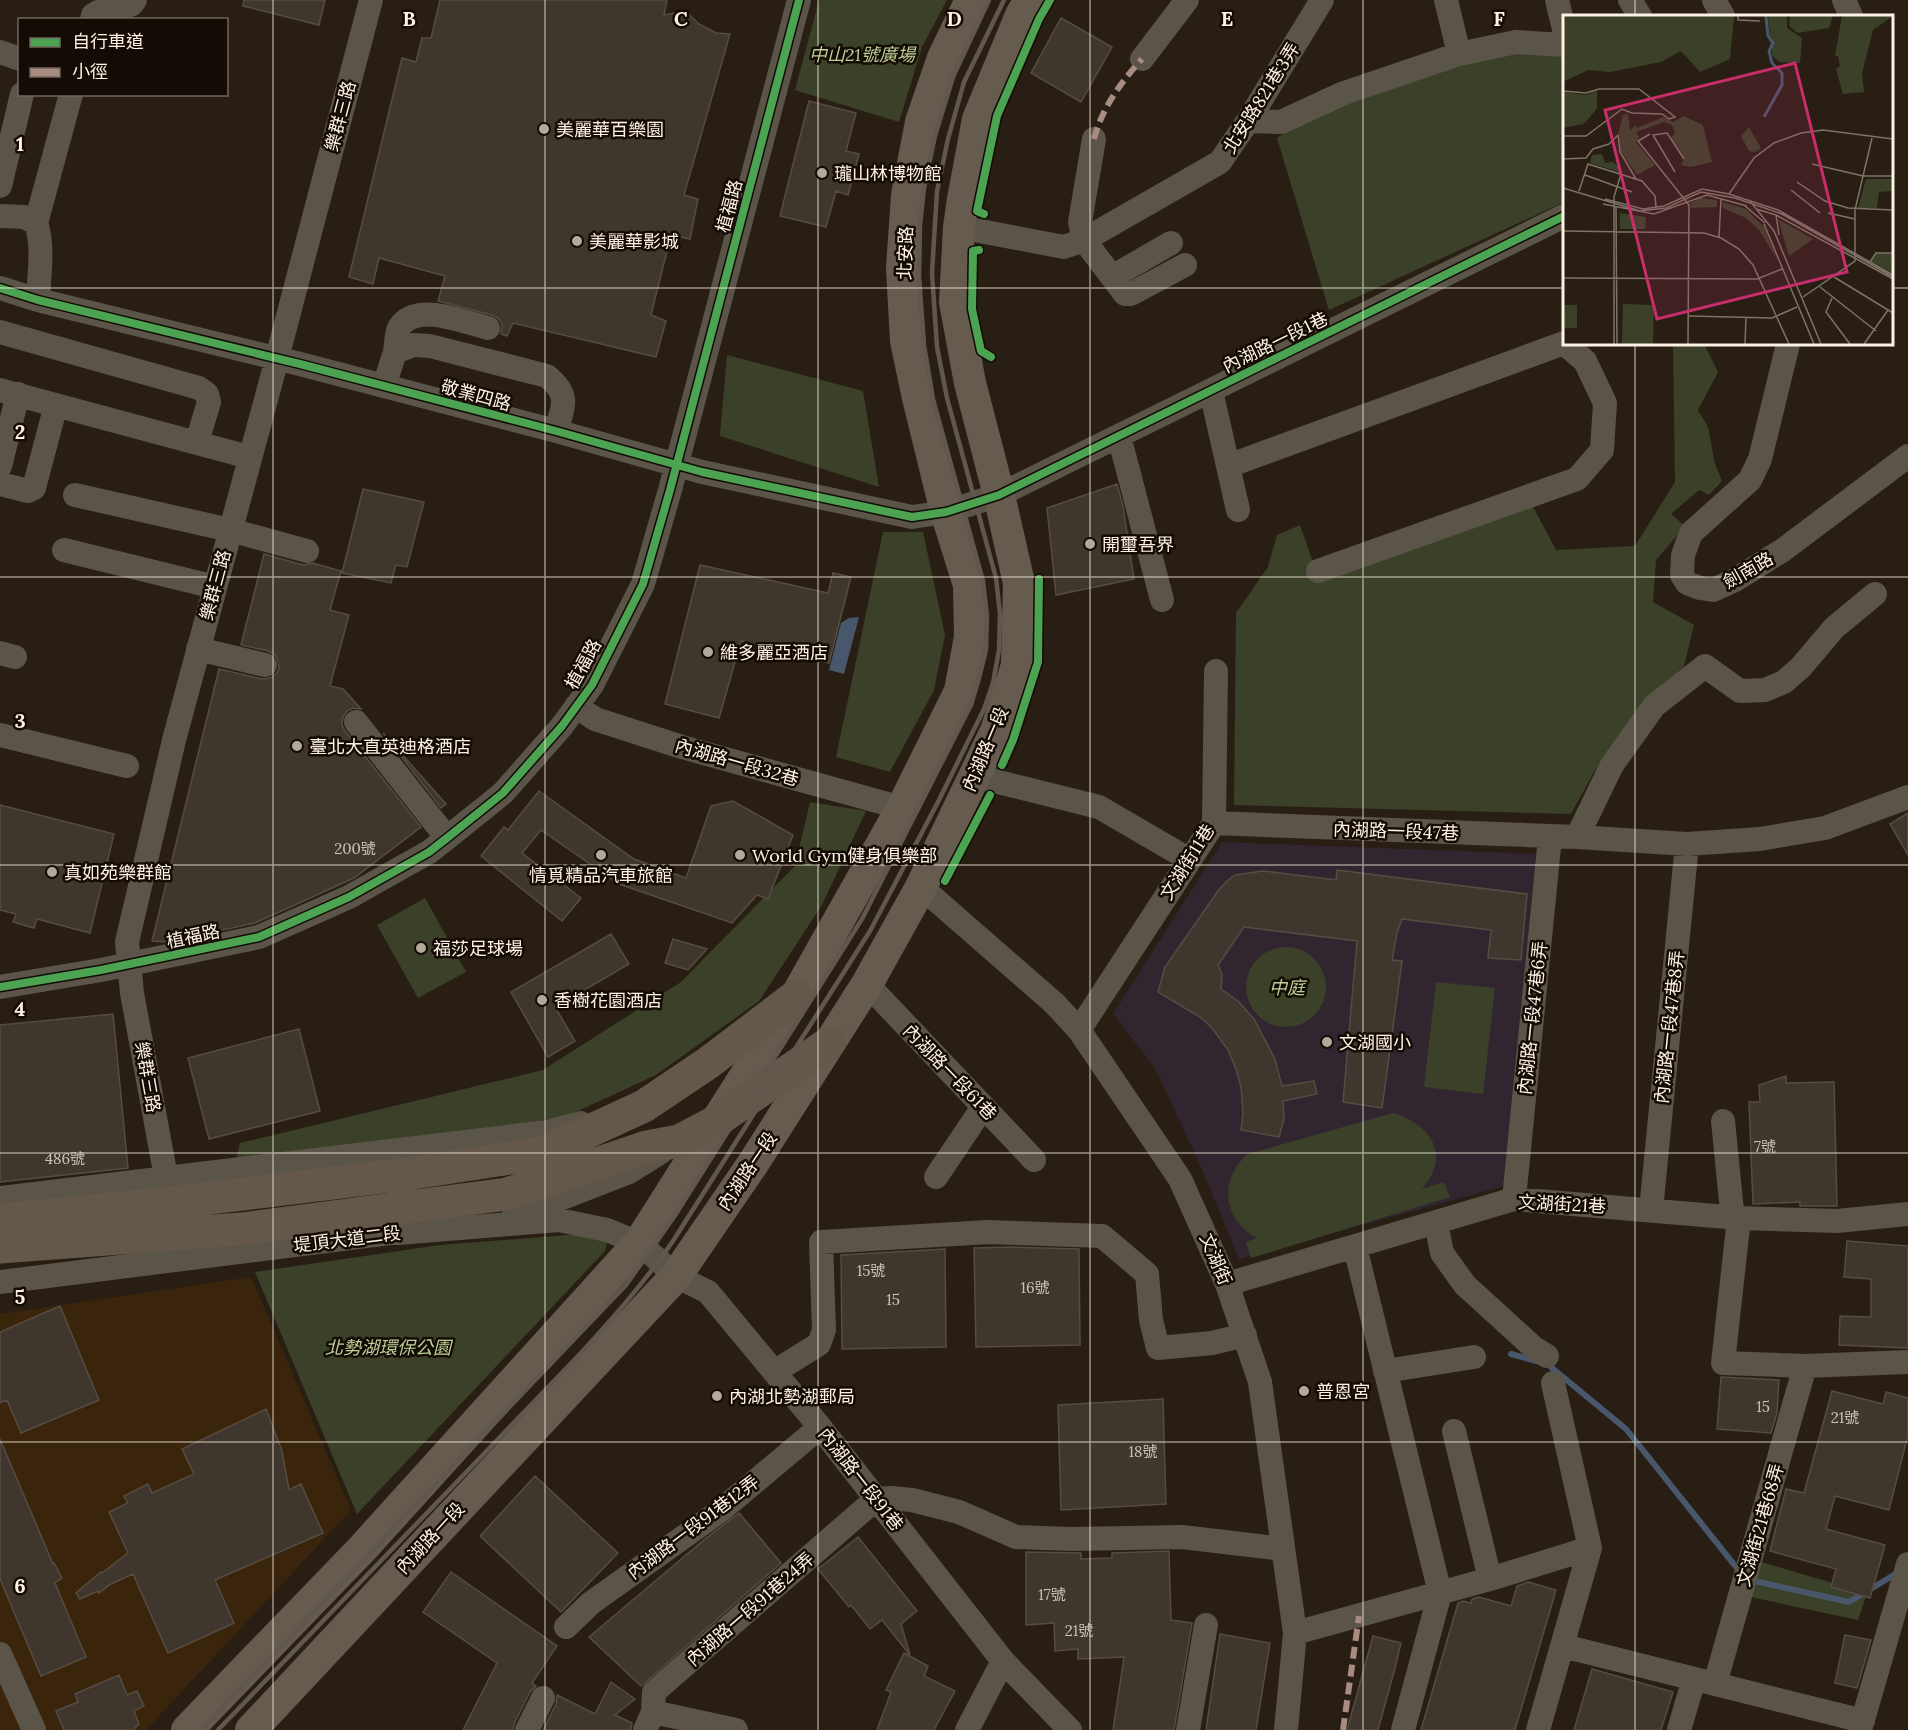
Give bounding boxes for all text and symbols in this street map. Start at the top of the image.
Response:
text: B [402,6,416,31]
text: C [674,6,688,31]
text: D [946,6,962,31]
text: E [1221,6,1233,31]
text: F [1493,6,1505,31]
inset map [1563,15,1893,345]
legend [18,18,228,96]
text: 自行車道 [72,30,144,53]
street label: 北安路821巷3弄 [1218,38,1304,158]
park label: 中山21號廣場 [809,43,917,66]
text: 小徑 [72,60,108,83]
street label: 樂群三路 [320,78,360,154]
place label: 美麗華百樂園 [556,118,664,141]
marker: 美麗華百樂園 [537,122,551,136]
text: 1 [16,131,24,156]
place label: 瓏山林博物館 [834,162,942,185]
marker: 瓏山林博物館 [815,166,829,180]
street label: 植福路 [711,177,747,235]
street label: 北安路 [893,226,917,280]
place label: 美麗華影城 [589,230,679,253]
marker: 美麗華影城 [570,234,584,248]
street label: 內湖路一段1巷 [1218,307,1332,377]
street label: 敬業四路 [438,375,514,415]
text: 2 [15,419,25,444]
place label: 開璽吾界 [1102,533,1174,556]
marker: 開璽吾界 [1083,537,1097,551]
street label: 樂群三路 [195,547,235,623]
street label: 劍南路 [1719,547,1777,593]
street label: 植福路 [560,635,606,693]
place label: 維多麗亞酒店 [720,641,828,664]
marker: 維多麗亞酒店 [701,645,715,659]
street label: 內湖路一段 [957,703,1013,795]
text: 3 [14,708,26,733]
street label: 內湖路一段32巷 [672,733,802,791]
place label: 臺北大直英迪格酒店 [309,735,471,758]
marker: 臺北大直英迪格酒店 [290,739,304,753]
street label: 內湖路一段47巷 [1333,817,1459,845]
street label: 文湖街11巷 [1155,820,1219,904]
house number: 200號 [334,839,376,858]
place label: World Gym健身俱樂部 [752,844,937,867]
marker: 情覓精品汽車旅館 [594,848,608,862]
marker: World Gym健身俱樂部 [733,848,747,862]
place label: 真如苑樂群館 [64,861,172,884]
place label: 情覓精品汽車旅館 [529,864,673,887]
marker: 真如苑樂群館 [45,865,59,879]
street label: 植福路 [164,919,222,953]
place label: 福莎足球場 [433,937,523,960]
street label: 內湖路一段47巷6弄 [1512,940,1552,1096]
marker: 福莎足球場 [414,941,428,955]
street label: 內湖路一段47巷8弄 [1650,949,1688,1105]
park label: 中庭 [1269,976,1308,999]
place label: 香樹花園酒店 [554,989,662,1012]
marker: 香樹花園酒店 [535,993,549,1007]
text: 4 [15,996,26,1021]
street label: 內湖路一段61巷 [898,1019,1002,1125]
place label: 文湖國小 [1339,1031,1411,1054]
marker: 文湖國小 [1320,1035,1334,1049]
street label: 樂群三路 [130,1040,166,1114]
street label: 內湖路一段 [712,1127,782,1215]
house number: 7號 [1754,1137,1776,1156]
house number: 486號 [45,1149,85,1168]
street label: 文湖街21巷 [1517,1190,1607,1218]
street label: 堤頂大道二段 [292,1221,402,1257]
street label: 文湖街 [1195,1230,1237,1288]
house number: 15號 [857,1261,885,1280]
house number: 16號 [1020,1278,1050,1297]
text: 5 [15,1284,26,1309]
house number: 15 [886,1290,900,1309]
park label: 北勢湖環保公園 [325,1336,454,1359]
place label: 普恩宮 [1316,1380,1370,1403]
marker: 普恩宮 [1297,1384,1311,1398]
place label: 內湖北勢湖郵局 [729,1385,855,1408]
marker: 內湖北勢湖郵局 [710,1389,724,1403]
house number: 15 [1756,1397,1770,1416]
house number: 21號 [1831,1408,1859,1427]
street label: 內湖路一段91巷 [813,1423,909,1535]
house number: 18號 [1129,1442,1157,1461]
street label: 文湖街21巷68弄 [1731,1461,1789,1589]
street label: 內湖路一段91巷12弄 [623,1470,763,1584]
street label: 內湖路一段 [391,1497,469,1579]
street label: 內湖路一段91巷24弄 [681,1547,819,1671]
text: 6 [14,1573,26,1598]
house number: 17號 [1038,1585,1066,1604]
house number: 21號 [1065,1621,1093,1640]

